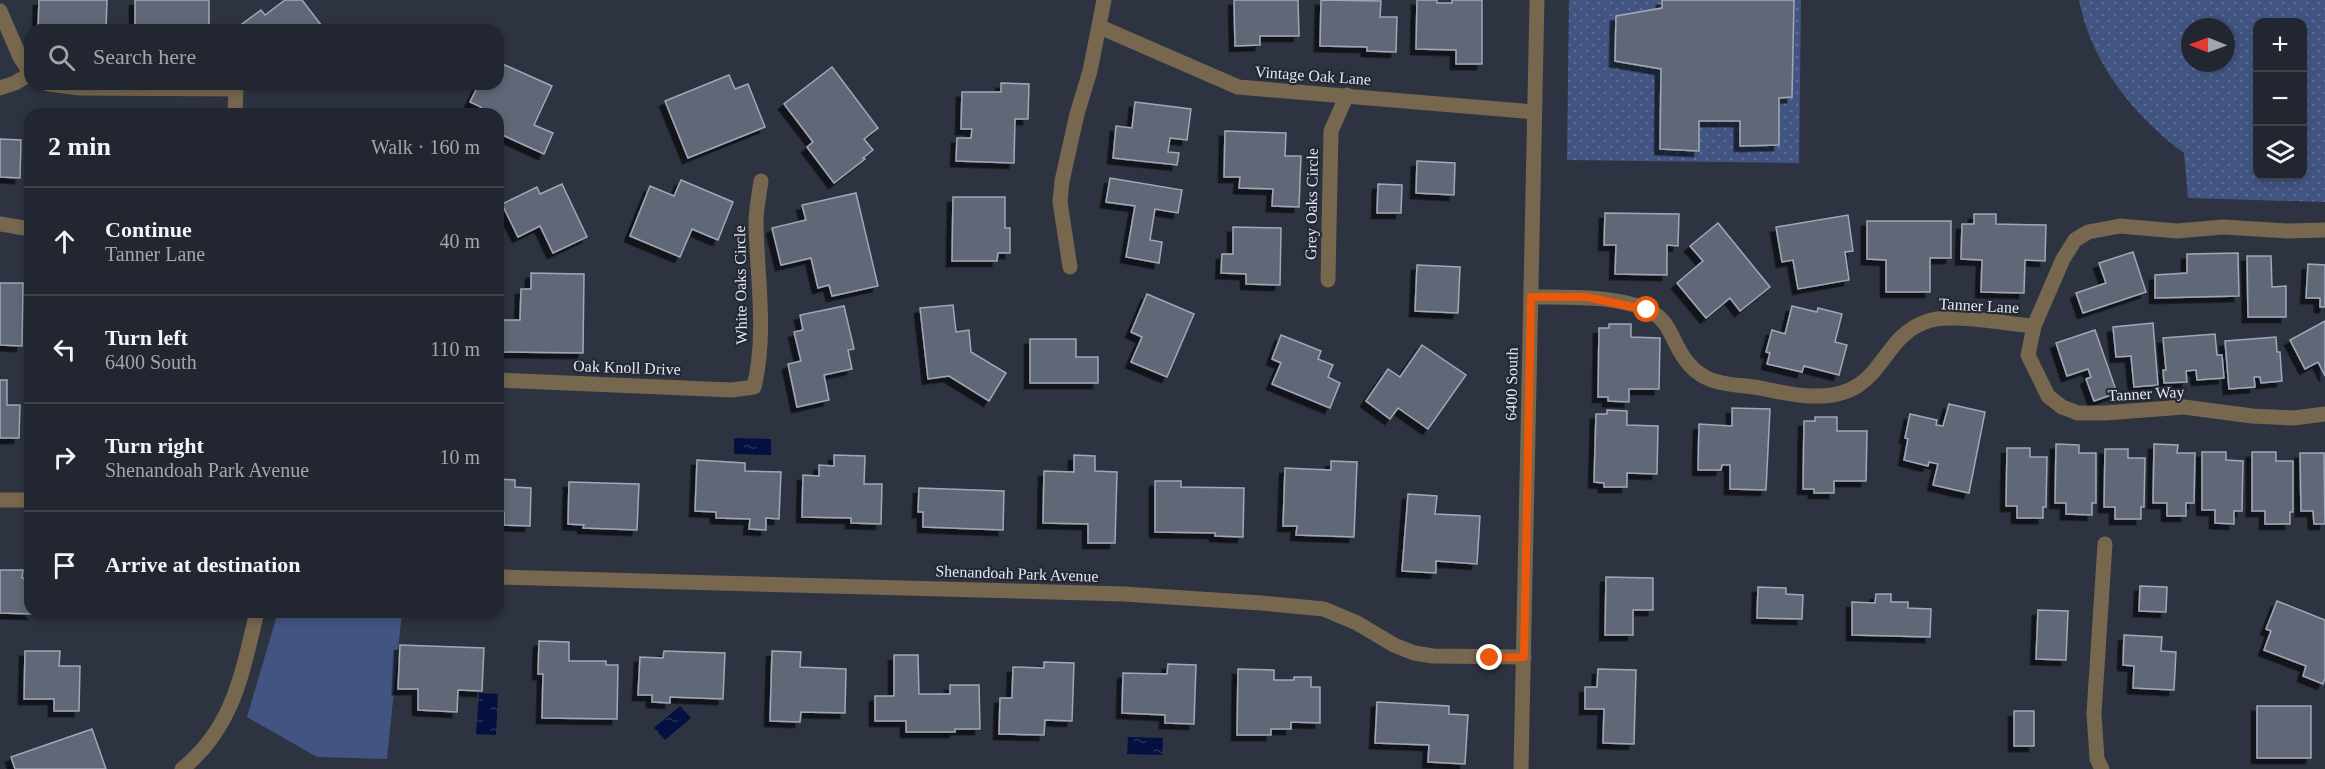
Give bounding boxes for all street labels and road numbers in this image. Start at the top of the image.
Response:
street label: Vintage Oak Lane [1254,63,1372,89]
street label: Grey Oaks Circle [1302,148,1322,260]
street label: White Oaks Circle [731,225,750,345]
street label: Tanner Lane [1938,295,2019,316]
street label: 6400 South [1502,347,1521,421]
street label: Oak Knoll Drive [573,357,681,378]
street label: Tanner Way [2107,383,2185,405]
street label: Shenandoah Park Avenue [935,562,1099,585]

